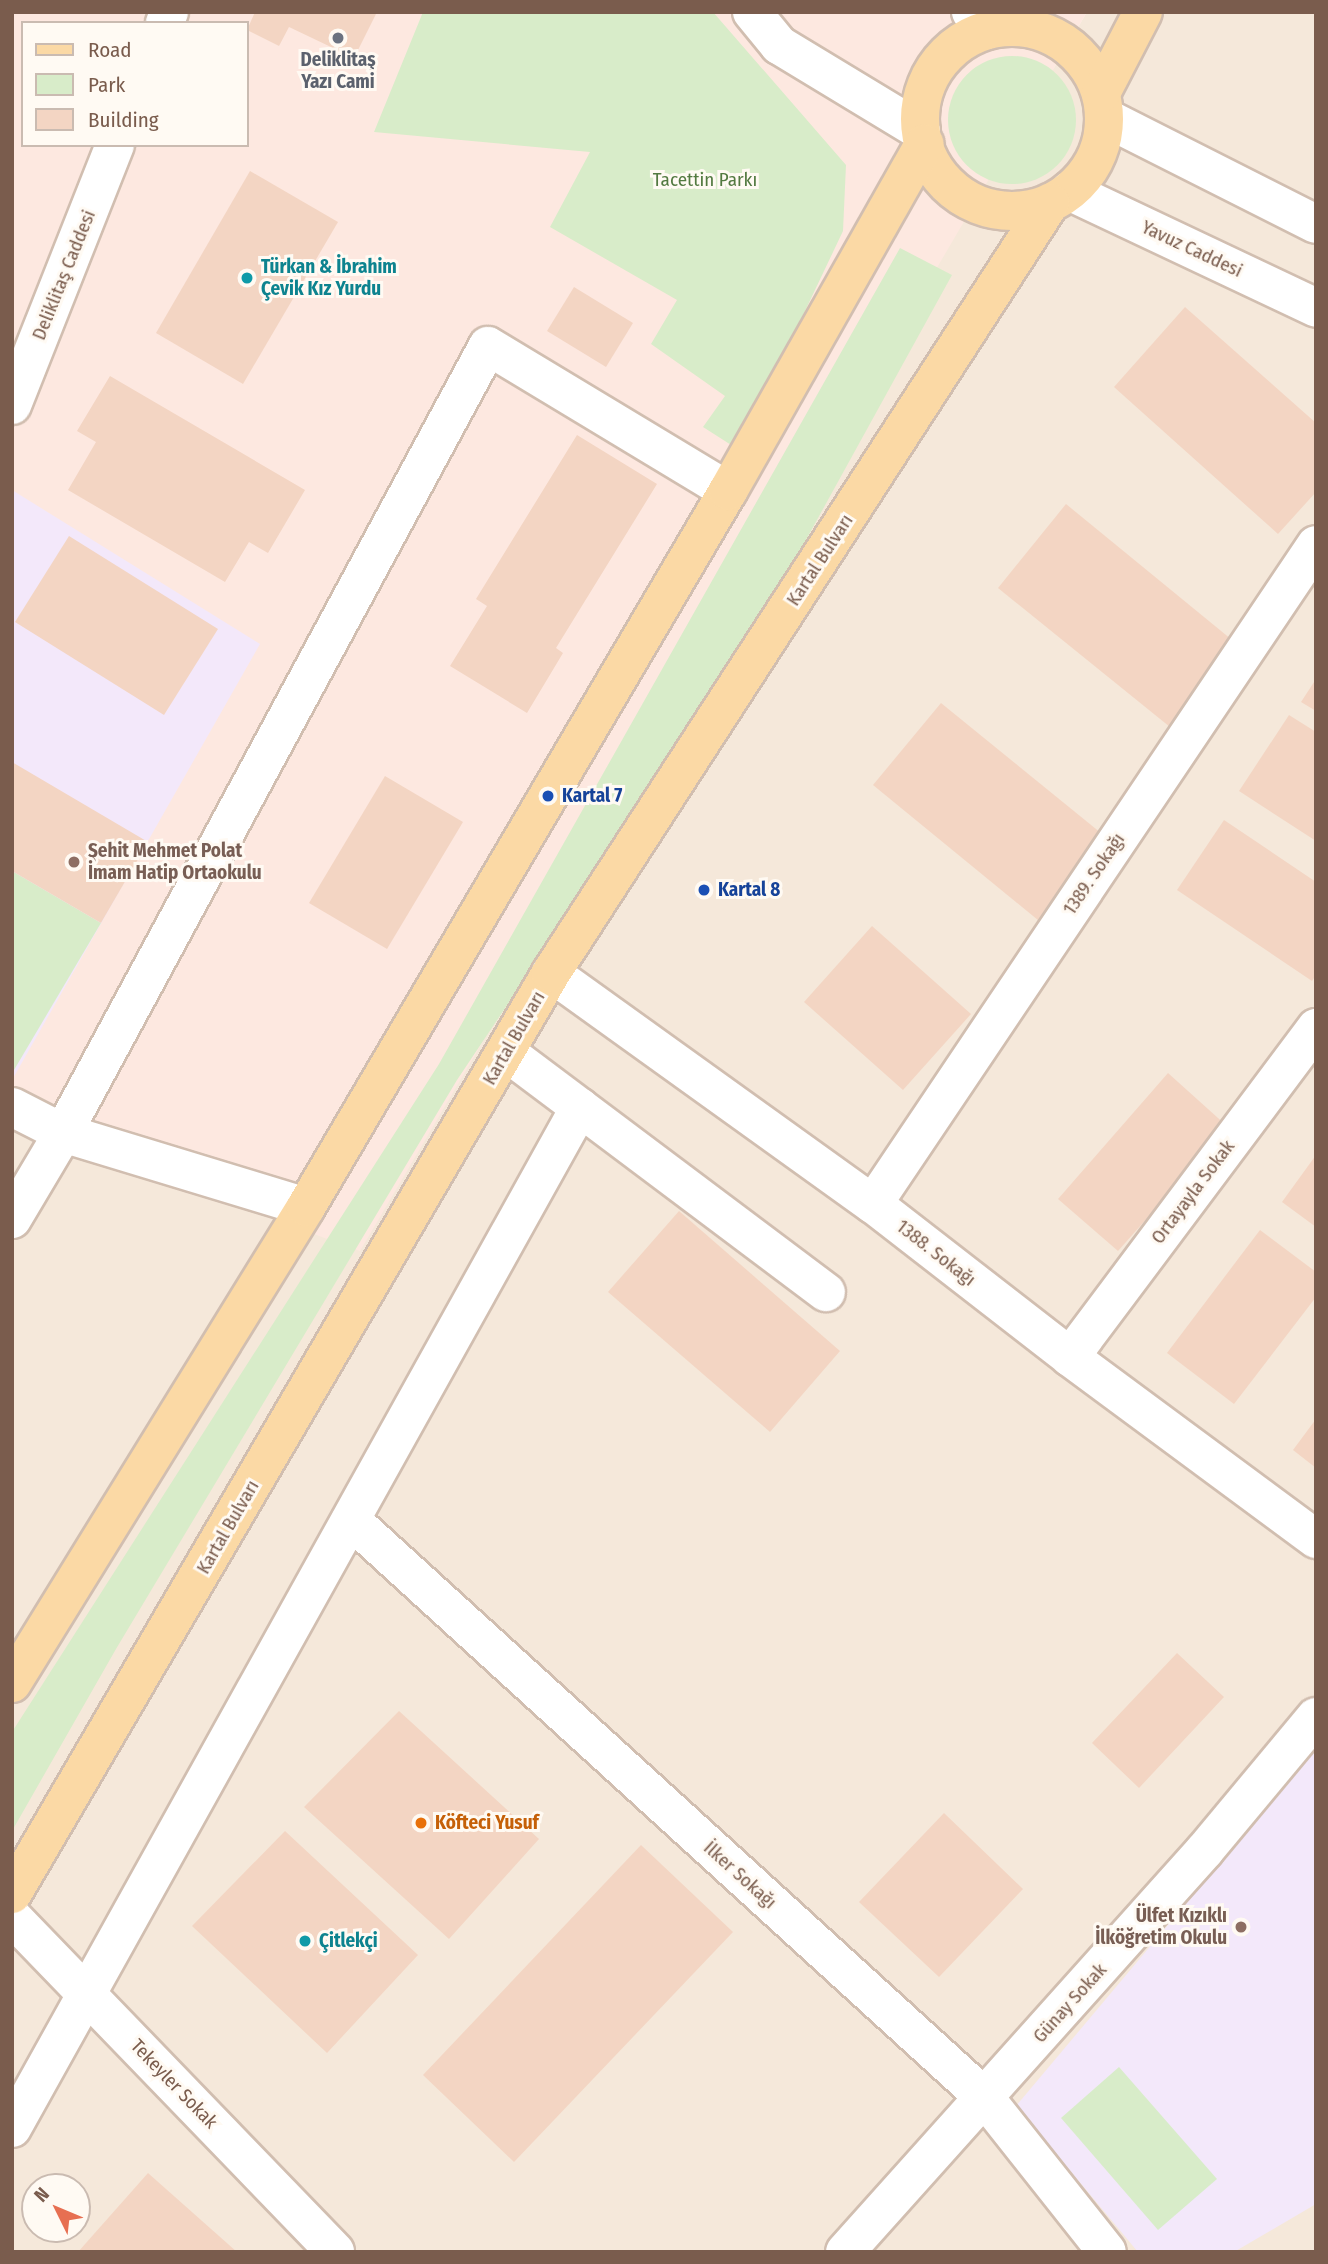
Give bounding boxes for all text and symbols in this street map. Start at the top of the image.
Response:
legend [21,21,248,147]
marker: Deliklitaş Yazı Cami [330,30,346,46]
text: Road [88,37,132,63]
place label: Deliklitaş Yazı Cami [301,49,375,93]
text: Park [88,72,125,98]
text: Building [88,107,159,133]
park label: Tacettin Parkı [653,169,757,191]
street label: Deliklitaş Caddesi [28,207,100,343]
street label: Yavuz Caddesi [1138,216,1246,282]
place label: Türkan & İbrahim Çevik Kız Yurdu [261,256,397,300]
marker: Türkan & İbrahim Çevik Kız Yurdu [239,270,255,286]
street label: Kartal Bulvarı [782,510,858,610]
place label: Kartal 7 [562,785,622,807]
marker: Kartal 7 [540,788,556,804]
street label: 1389. Sokağı [1058,829,1130,919]
place label: Şehit Mehmet Polat İmam Hatip Ortaokulu [88,840,262,884]
marker: Şehit Mehmet Polat İmam Hatip Ortaokulu [66,854,82,870]
place label: Kartal 8 [718,879,780,901]
marker: Kartal 8 [696,882,712,898]
street label: Kartal Bulvarı [478,987,550,1089]
street label: Ortayayla Sokak [1147,1136,1239,1248]
street label: 1388. Sokağı [892,1215,980,1291]
street label: Kartal Bulvarı [192,1476,264,1578]
place label: Köfteci Yusuf [435,1812,539,1834]
marker: Köfteci Yusuf [413,1815,429,1831]
street label: İlker Sokağı [699,1836,781,1914]
place label: Ülfet Kızıklı İlköğretim Okulu [1095,1905,1227,1949]
marker: Ülfet Kızıklı İlköğretim Okulu [1233,1919,1249,1935]
place label: Çitlekçi [319,1930,378,1952]
marker: Çitlekçi [297,1933,313,1949]
street label: Günay Sokak [1028,1959,1112,2047]
street label: Tekeyler Sokak [126,2035,222,2133]
north arrow [21,2173,91,2243]
text: N [29,2183,54,2207]

